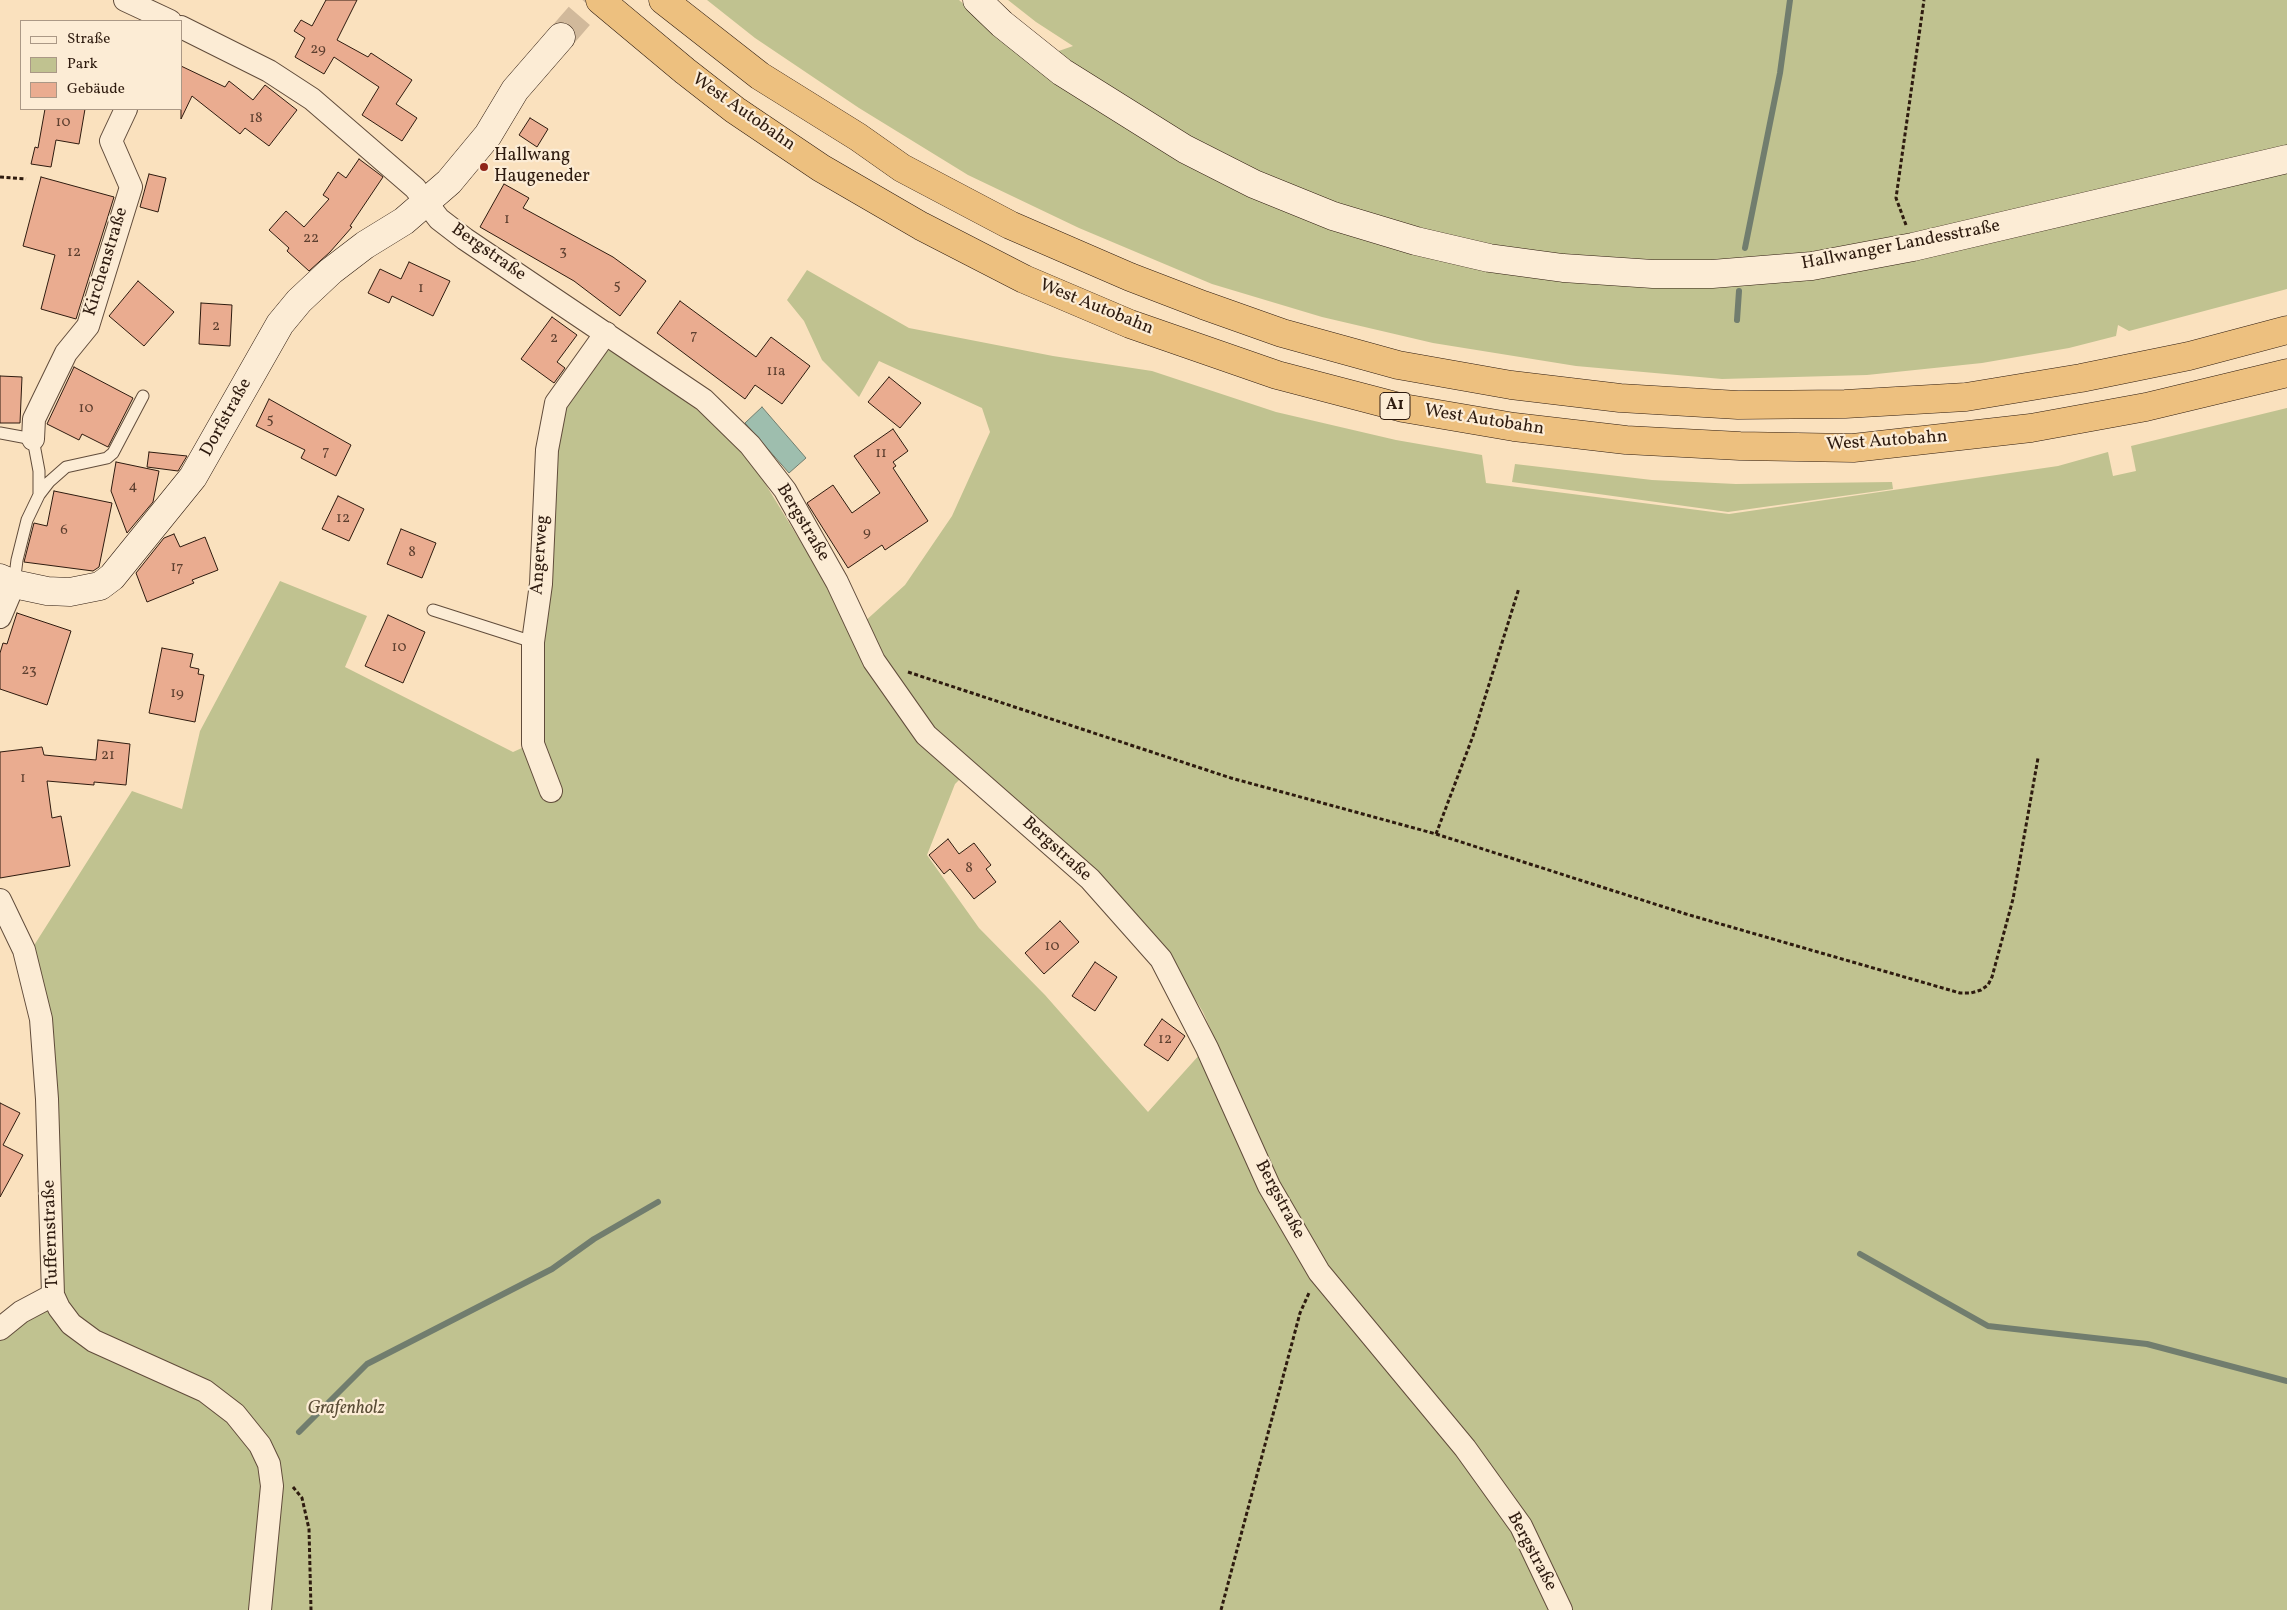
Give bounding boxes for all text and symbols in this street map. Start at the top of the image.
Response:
legend [20,20,182,110]
text: Straße [67,29,110,50]
house number: 29 [310,41,326,59]
text: Park [67,54,98,75]
street label: West Autobahn [687,69,799,157]
text: Gebäude [67,79,125,100]
house number: 18 [249,110,263,128]
house number: 10 [56,114,70,132]
place label: Hallwang Haugeneder [494,146,590,188]
marker: Hallwang Haugeneder [478,161,490,173]
street label: Kirchenstraße [80,205,134,319]
house number: 1 [504,211,510,229]
street label: Hallwanger Landesstraße [1800,216,2002,276]
street label: Bergstraße [446,219,530,287]
house number: 22 [303,230,319,248]
house number: 3 [559,243,567,261]
house number: 12 [67,244,81,262]
street label: West Autobahn [1036,275,1156,341]
house number: 5 [613,277,621,295]
house number: 1 [418,280,424,298]
house number: 2 [212,318,220,336]
house number: 7 [690,327,698,345]
house number: 2 [550,330,558,348]
house number: 11a [766,363,786,381]
street label: Dorfstraße [197,375,257,461]
road number: A1 [1380,392,1410,420]
house number: 10 [79,400,93,418]
street label: West Autobahn [1423,401,1545,441]
house number: 5 [266,411,274,429]
street label: West Autobahn [1826,427,1948,457]
house number: 7 [322,443,330,461]
house number: 11 [875,445,887,463]
house number: 4 [129,478,137,496]
street label: Bergstraße [771,480,833,566]
house number: 12 [336,510,350,528]
street label: Angerweg [527,514,555,596]
house number: 6 [60,522,68,540]
house number: 9 [863,524,871,542]
house number: 8 [408,544,416,562]
house number: 17 [170,559,184,577]
house number: 10 [392,639,406,657]
house number: 23 [21,662,37,680]
house number: 19 [170,685,184,703]
house number: 21 [101,747,115,765]
house number: 1 [20,770,26,788]
street label: Bergstraße [1017,813,1095,887]
house number: 8 [965,860,973,878]
house number: 10 [1045,938,1059,956]
house number: 12 [1158,1031,1172,1049]
street label: Bergstraße [1249,1157,1309,1243]
street label: Tuffernstraße [39,1179,65,1289]
park label: Grafenholz [307,1399,385,1421]
street label: Bergstraße [1501,1509,1561,1595]

